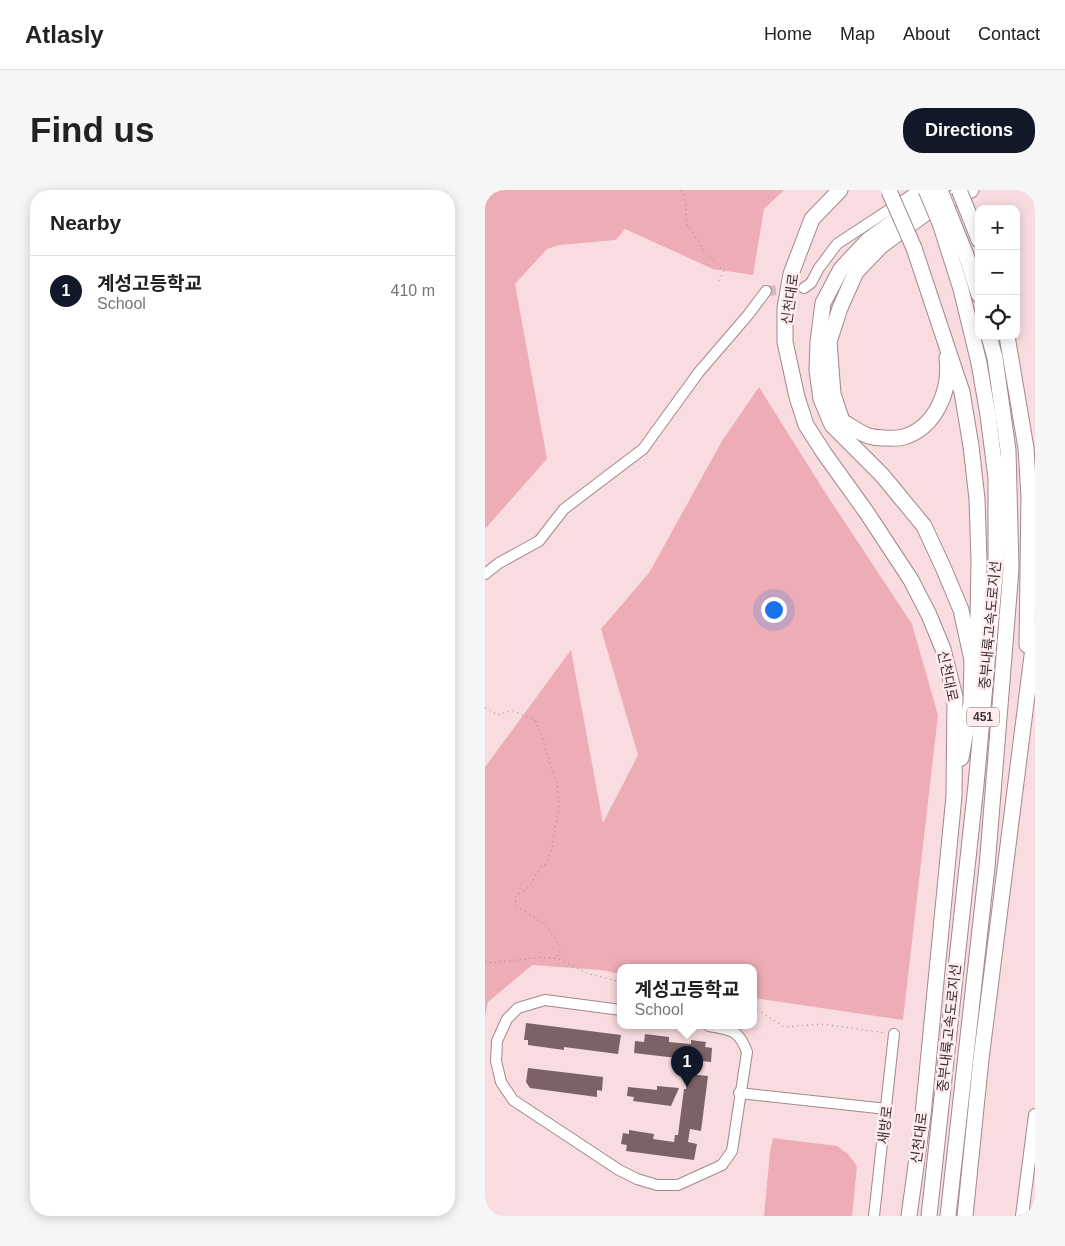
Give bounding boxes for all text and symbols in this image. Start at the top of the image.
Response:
text: Atlasly [25,21,104,48]
text: Home [764,24,812,44]
text: Map [840,24,875,44]
text: About [903,24,950,44]
text: Contact [978,24,1040,44]
button: Directions [903,108,1035,153]
text: Find us [30,110,154,149]
map controls [975,205,1020,340]
button: + [975,205,1020,250]
text: Nearby [50,211,121,234]
button: − [975,250,1020,295]
street label: 신천대로 [778,272,802,326]
text: 계성고등학교 [97,273,202,294]
text: 1 [62,282,70,299]
text: 410 m [391,282,435,299]
text: School [97,295,146,312]
button: locate [975,295,1020,340]
street label: 중부내륙고속도로지선 [976,560,1004,690]
your location [761,597,787,623]
street label: 신천대로 [935,649,961,703]
road number: 451 [967,708,999,726]
street label: 중부내륙고속도로지선 [934,963,964,1093]
popup [617,964,757,1029]
text: 계성고등학교 [635,979,739,1000]
text: School [635,1001,683,1018]
pin: 1 [671,1046,703,1087]
street label: 새방로 [875,1105,895,1145]
street label: 신천대로 [908,1111,930,1165]

